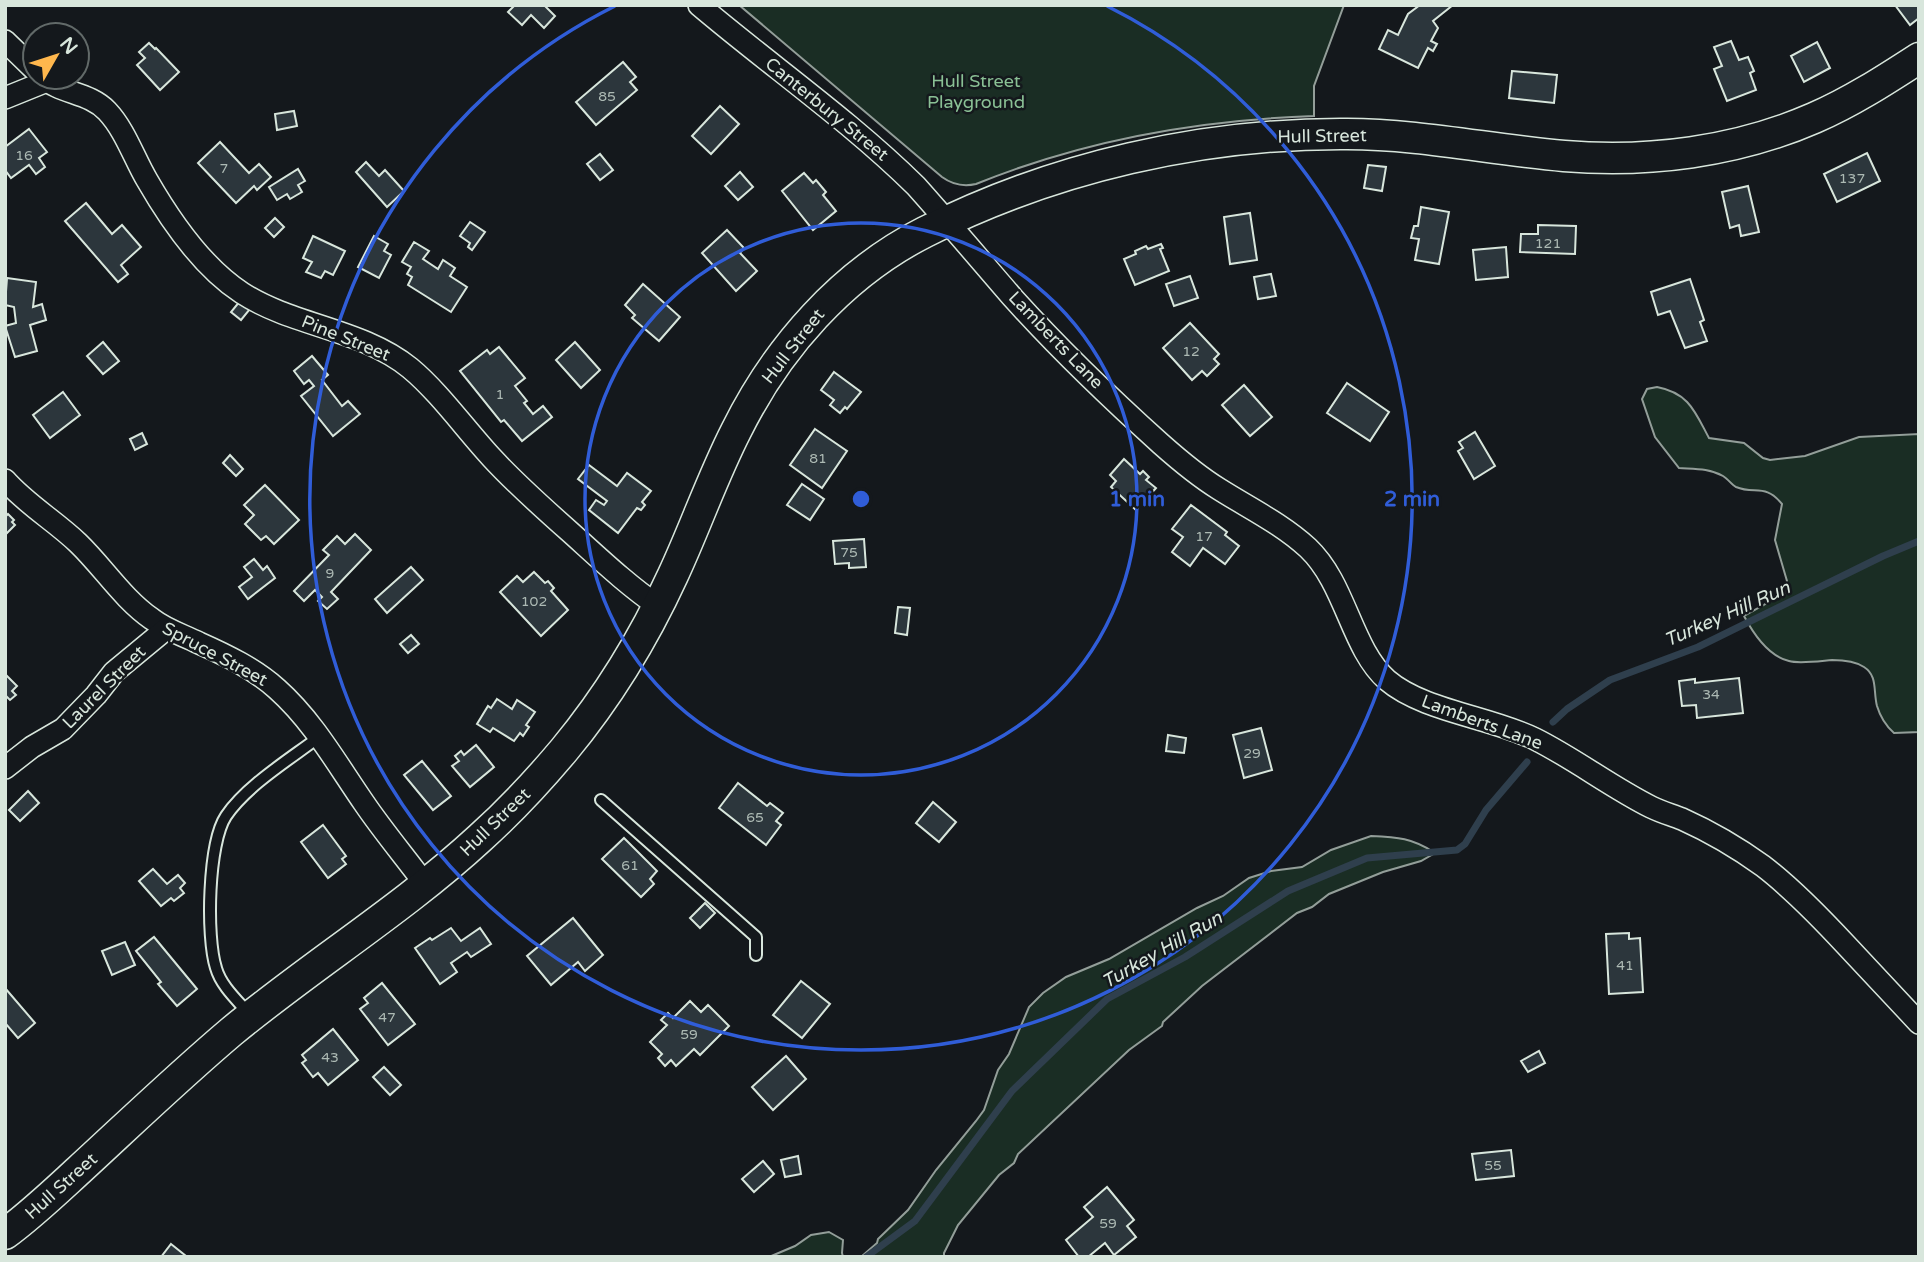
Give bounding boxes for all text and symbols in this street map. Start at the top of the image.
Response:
north arrow [21,21,91,91]
text: N [55,33,82,59]
street label: Canterbury Street [761,53,893,166]
park label: Hull Street Playground [927,70,1025,113]
house number: 85 [598,88,616,105]
street label: Hull Street [1277,124,1367,148]
house number: 16 [15,147,33,164]
house number: 7 [220,160,228,177]
house number: 137 [1839,170,1865,187]
house number: 121 [1535,235,1561,252]
street label: Lamberts Lane [1004,287,1108,393]
street label: Hull Street [757,304,829,388]
street label: Pine Street [298,310,394,366]
house number: 12 [1182,343,1200,360]
house number: 1 [496,386,504,403]
house number: 81 [809,450,827,467]
centre of rings [849,487,873,511]
text: 1 min [1109,487,1165,512]
text: 2 min [1384,487,1440,512]
house number: 17 [1195,528,1213,545]
house number: 75 [840,544,858,561]
house number: 9 [326,565,334,582]
water label: Turkey Hill Run [1661,576,1794,652]
house number: 102 [521,593,547,610]
street label: Spruce Street [159,617,271,691]
street label: Laurel Street [58,641,150,733]
house number: 34 [1702,686,1720,703]
street label: Lamberts Lane [1418,690,1546,754]
house number: 29 [1243,745,1261,762]
street label: Hull Street [455,783,535,861]
house number: 65 [746,809,764,826]
house number: 61 [621,857,639,874]
water label: Turkey Hill Run [1098,906,1226,993]
house number: 41 [1616,957,1634,974]
house number: 47 [378,1009,396,1026]
house number: 59 [680,1026,698,1043]
house number: 43 [321,1049,339,1066]
street label: Hull Street [20,1148,102,1224]
house number: 55 [1484,1157,1502,1174]
house number: 59 [1099,1215,1117,1232]

